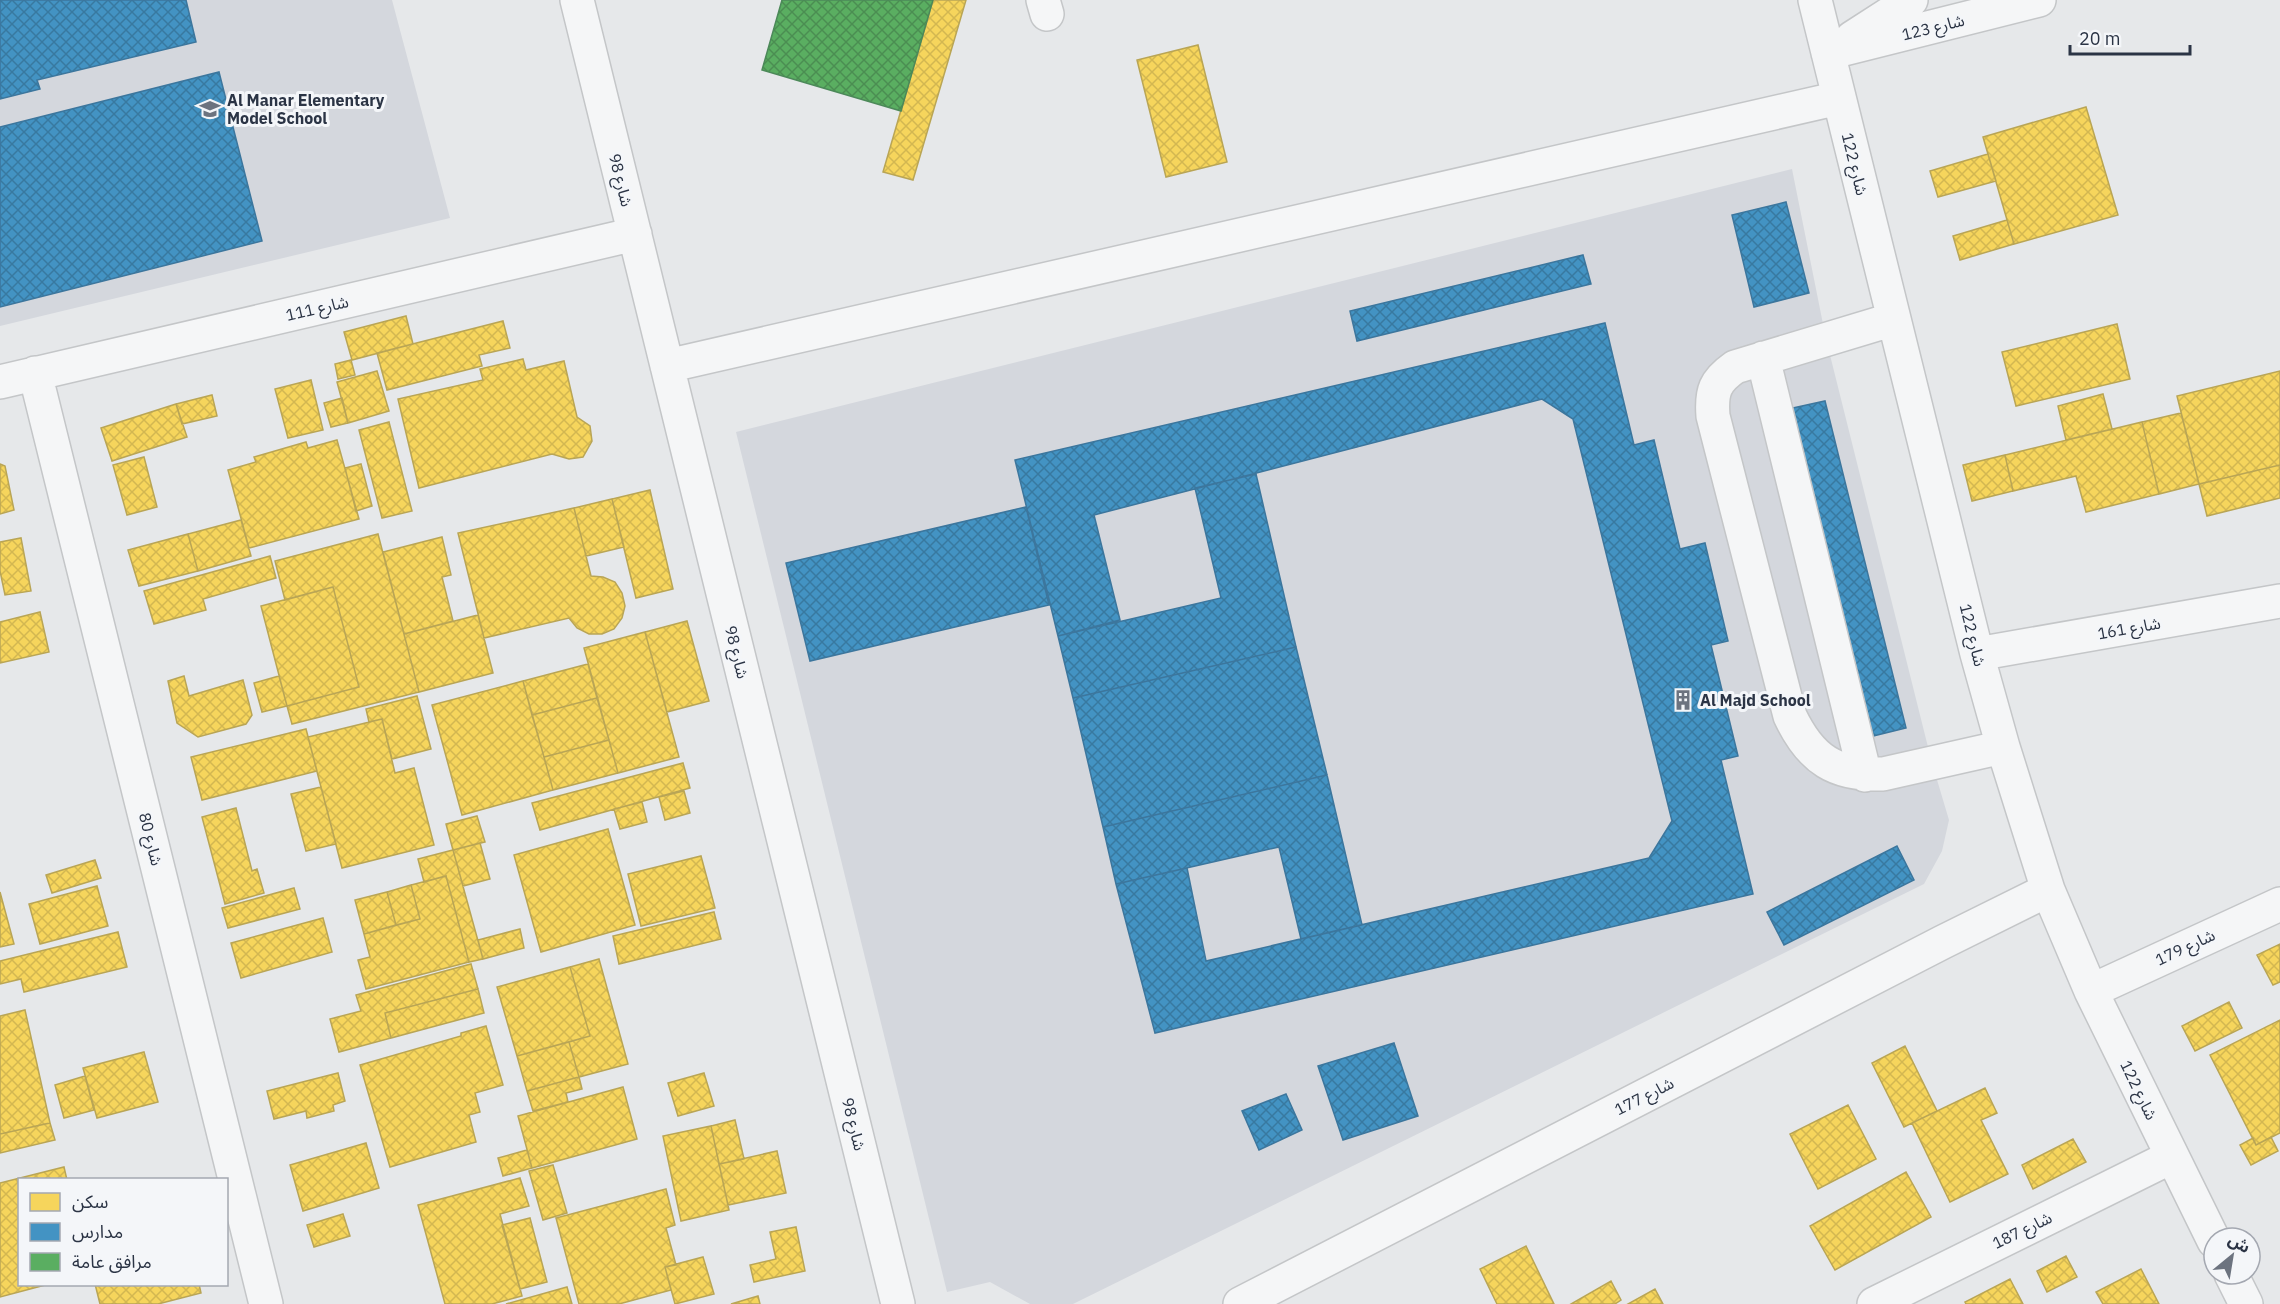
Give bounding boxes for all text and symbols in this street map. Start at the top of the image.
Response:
street label: شارع 123 [1900,10,1967,47]
scale bar [2070,18,2190,56]
text: 20 m [2079,27,2121,50]
place label: Al Manar Elementary Model School [227,90,385,128]
school or university icon: Al Manar Elementary Model School [198,97,222,121]
street label: شارع 122 [1835,131,1872,198]
street label: شارع 98 [602,151,637,209]
street label: شارع 111 [284,291,351,328]
street label: شارع 122 [1953,602,1990,669]
street label: شارع 161 [2096,613,2163,646]
street label: شارع 98 [718,623,753,681]
building icon: Al Majd School [1671,688,1695,712]
place label: Al Majd School [1700,690,1811,710]
street label: شارع 80 [132,810,167,868]
street label: شارع 179 [2152,924,2219,972]
street label: شارع 122 [2113,1057,2162,1124]
street label: شارع 177 [1611,1073,1678,1122]
street label: شارع 98 [835,1095,870,1153]
legend [18,1178,228,1286]
text: سكن [72,1190,108,1213]
street label: شارع 187 [1989,1207,2056,1256]
text: مدارس [72,1220,123,1243]
north arrow [2202,1226,2262,1286]
text: ش [2225,1229,2254,1257]
text: مرافق عامة [72,1250,152,1273]

